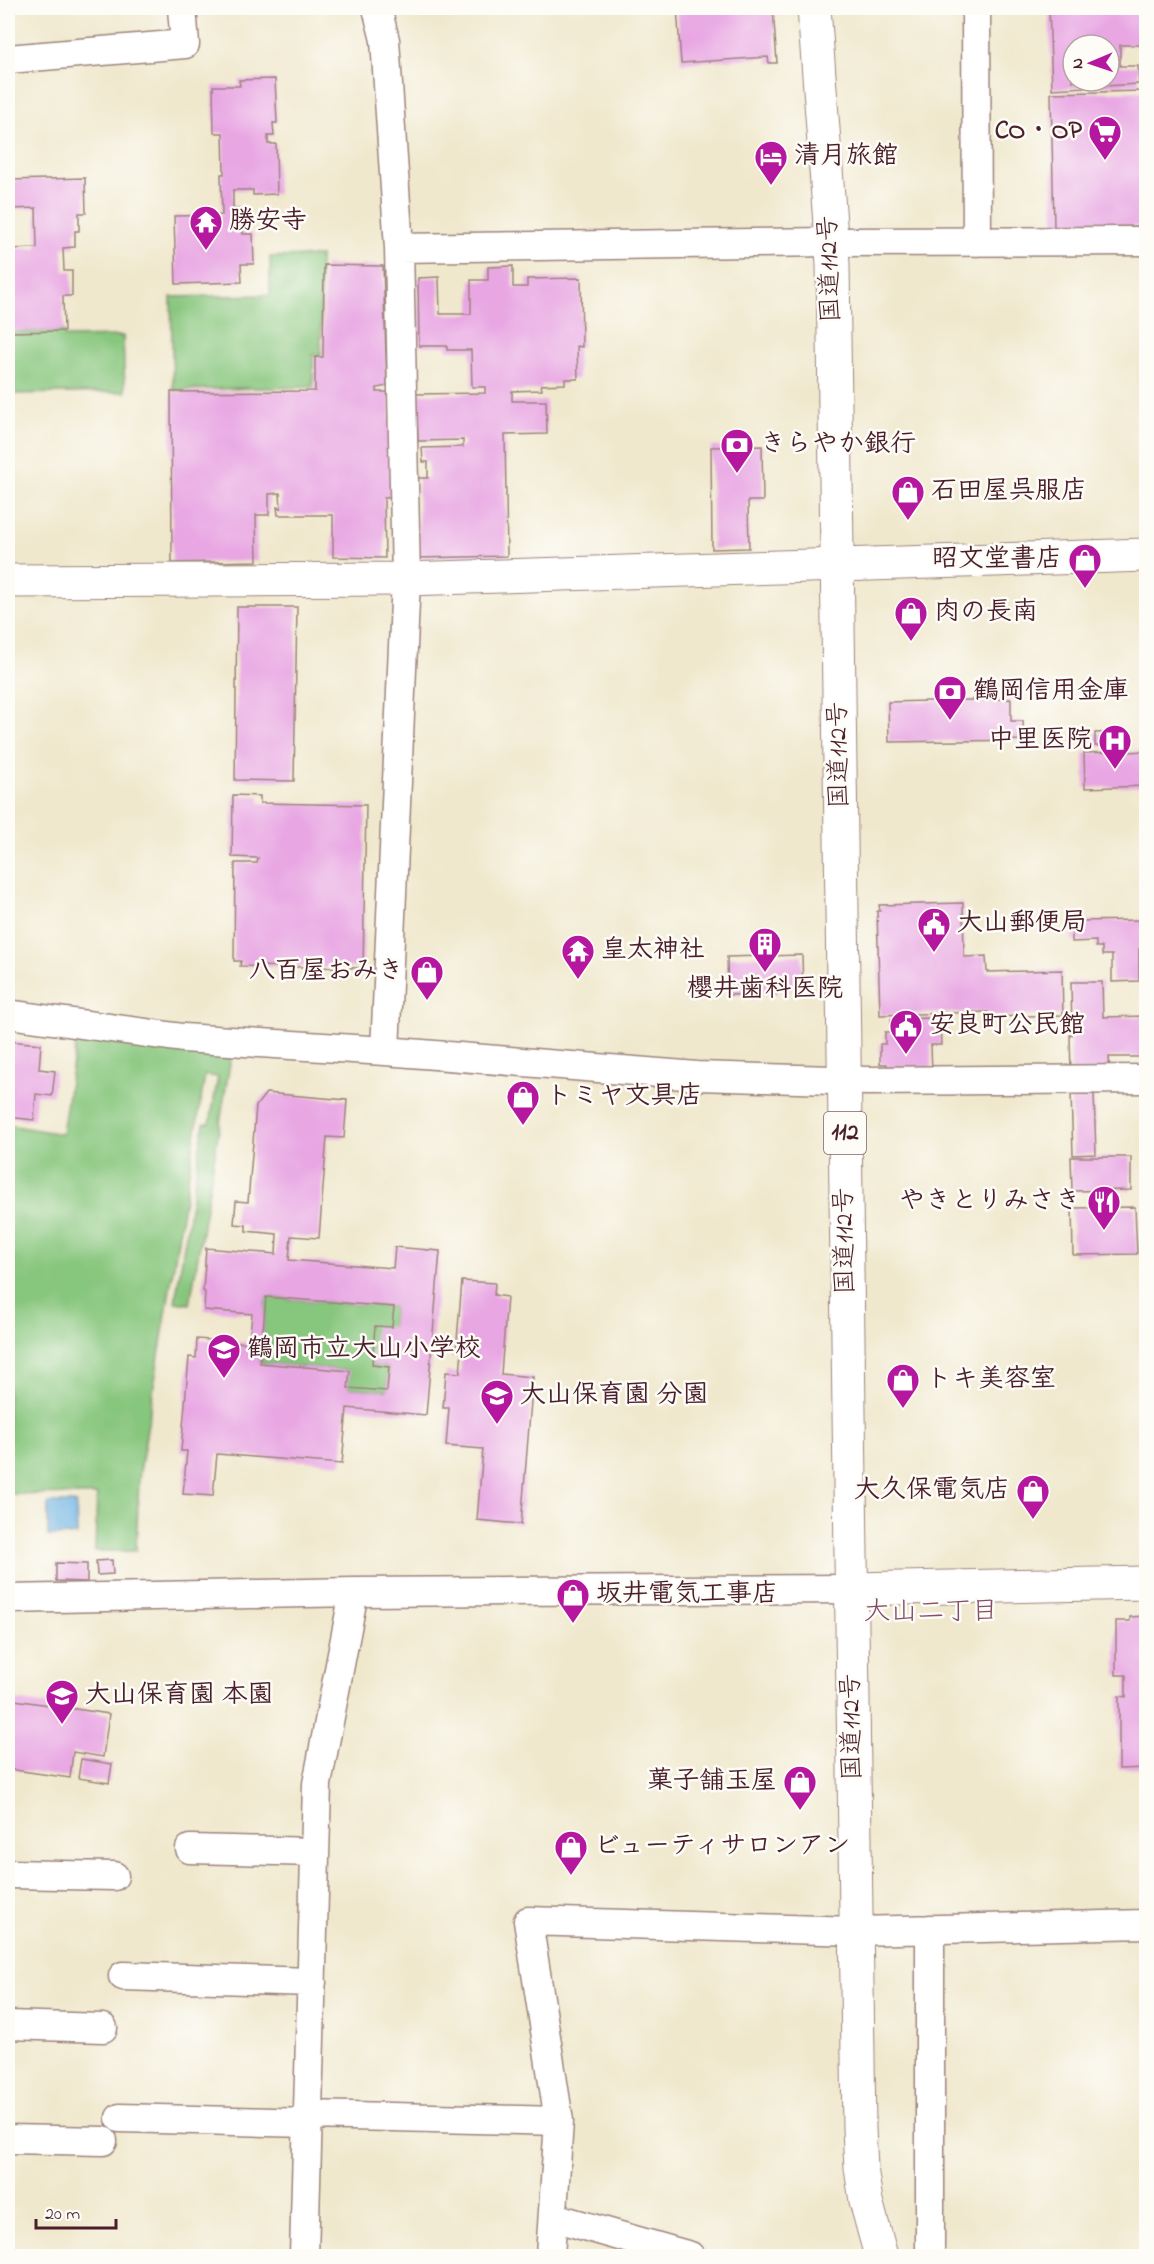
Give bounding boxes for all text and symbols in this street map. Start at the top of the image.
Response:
north arrow [1061,33,1121,93]
text: N [1066,57,1090,69]
place label: CO・OP [995,113,1083,151]
supermarket icon: CO・OP [1087,114,1123,161]
place label: 清月旅館 [794,138,898,176]
hotel icon: 清月旅館 [753,139,789,186]
place label: 勝安寺 [229,203,307,241]
temple icon: 勝安寺 [188,204,224,251]
street label: 国道112号 [810,215,852,323]
place label: きらやか銀行 [760,426,916,464]
bank icon: きらやか銀行 [719,427,755,474]
place label: 石田屋呉服店 [931,473,1087,511]
shop icon: 石田屋呉服店 [890,474,926,521]
place label: 昭文堂書店 [932,541,1062,579]
shop icon: 昭文堂書店 [1067,542,1103,589]
place label: 肉の長南 [934,594,1038,632]
shop icon: 肉の長南 [893,595,929,642]
place label: 鶴岡信用金庫 [973,673,1129,711]
bank icon: 鶴岡信用金庫 [932,674,968,721]
street label: 国道112号 [820,701,860,809]
place label: 中里医院 [988,722,1092,760]
hospital icon: 中里医院 [1097,723,1133,770]
place label: 大山郵便局 [957,905,1087,943]
public building icon: 大山郵便局 [916,906,952,953]
building icon: 櫻井歯科医院 [747,926,783,973]
place label: 皇太神社 [601,932,705,970]
temple icon: 皇太神社 [560,933,596,980]
place label: 八百屋おみき [249,953,404,991]
shop icon: 八百屋おみき [409,954,445,1001]
place label: 櫻井歯科医院 [687,971,843,1009]
place label: 安良町公民館 [929,1007,1085,1045]
public building icon: 安良町公民館 [888,1008,924,1055]
place label: トミヤ文具店 [546,1078,703,1116]
shop icon: トミヤ文具店 [505,1079,541,1126]
road number: 112 [824,1112,866,1154]
place label: やきとりみさき [899,1183,1081,1221]
restaurant icon: やきとりみさき [1086,1184,1122,1231]
street label: 国道112号 [826,1187,866,1295]
place label: 鶴岡市立大山小学校 [247,1331,481,1369]
school or university icon: 鶴岡市立大山小学校 [206,1332,242,1379]
place label: トキ美容室 [926,1361,1056,1399]
shop icon: トキ美容室 [885,1362,921,1409]
place label: 大山保育園 分園 [520,1377,709,1415]
school or university icon: 大山保育園 分園 [479,1378,515,1425]
place label: 大久保電気店 [854,1472,1010,1510]
shop icon: 大久保電気店 [1015,1473,1051,1520]
place label: 坂井電気工事店 [596,1576,778,1614]
shop icon: 坂井電気工事店 [555,1577,591,1624]
district label: 大山二丁目 [864,1593,999,1632]
street label: 国道112号 [833,1673,873,1781]
place label: 大山保育園 本園 [85,1677,274,1715]
school or university icon: 大山保育園 本園 [44,1678,80,1725]
place label: 菓子舗玉屋 [647,1763,777,1801]
shop icon: 菓子舗玉屋 [782,1764,818,1811]
place label: ビューティサロンアン [594,1828,850,1866]
shop icon: ビューティサロンアン [553,1829,589,1876]
scale bar [36,2192,116,2230]
text: 20 m [45,2202,80,2228]

